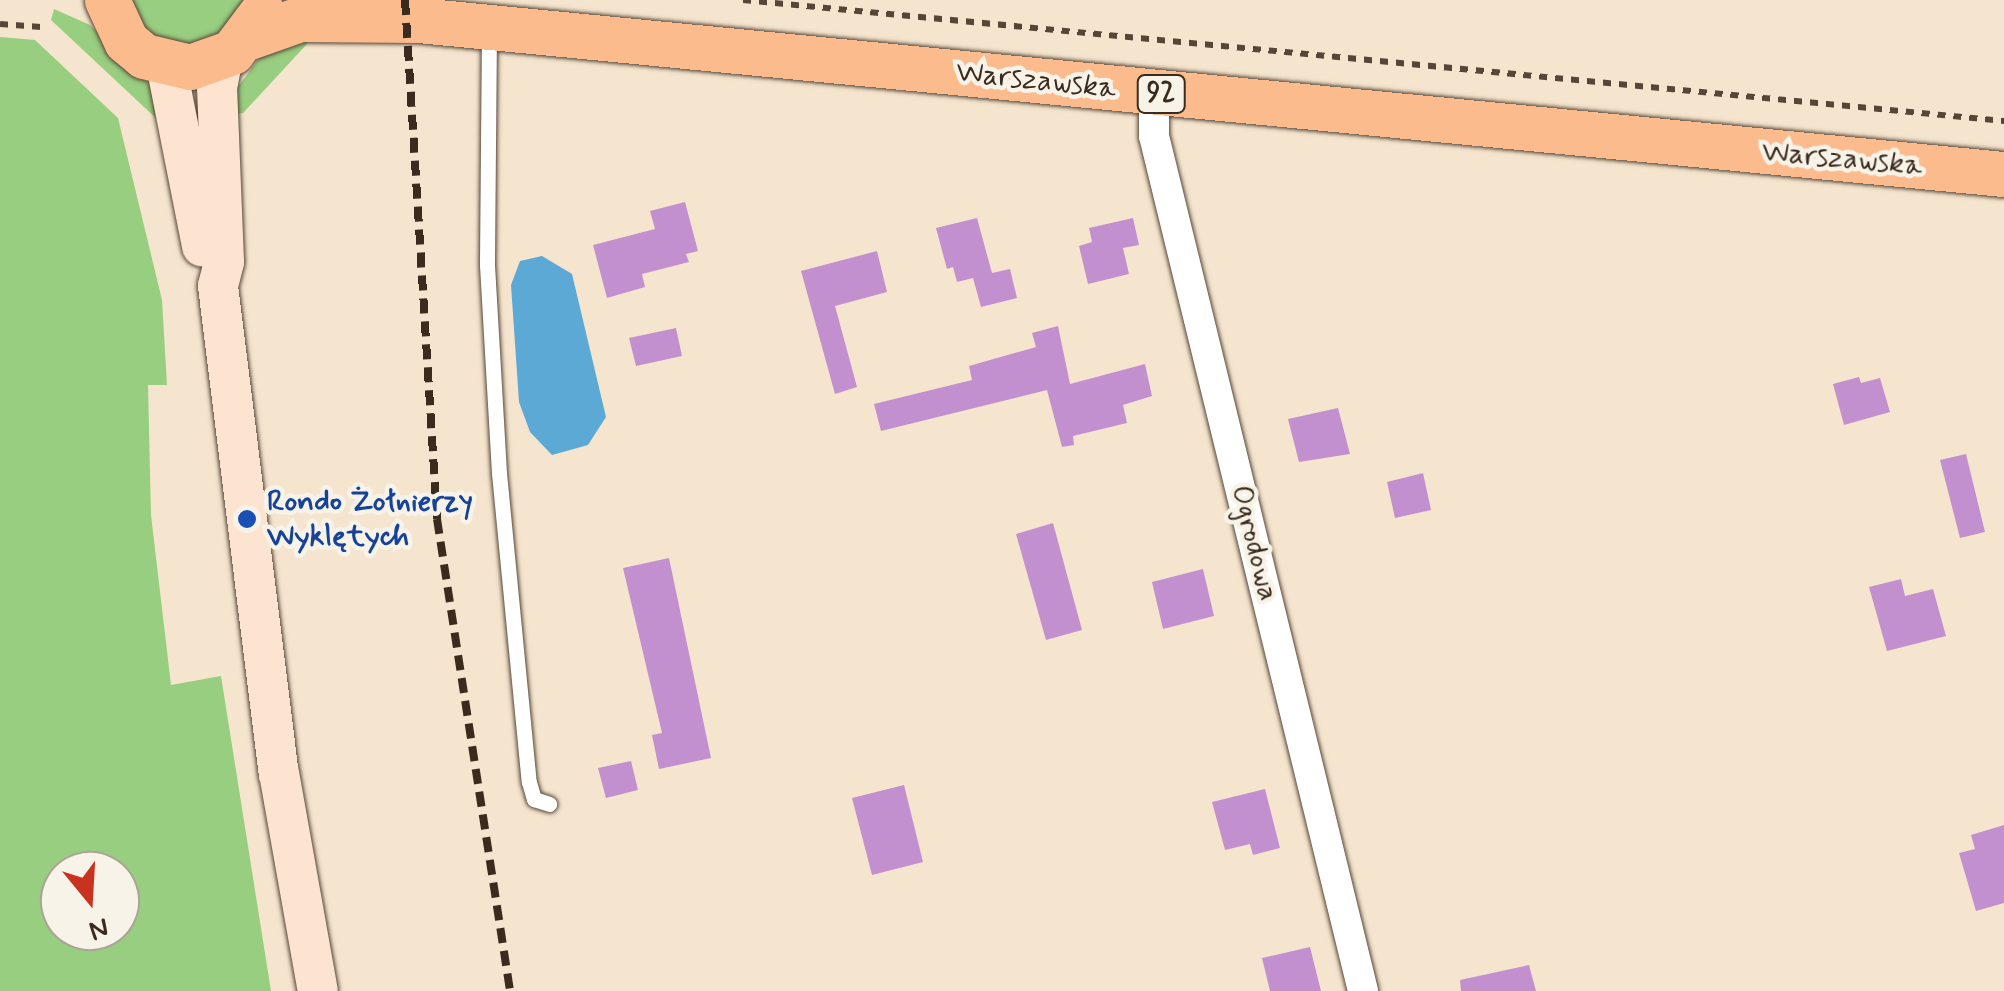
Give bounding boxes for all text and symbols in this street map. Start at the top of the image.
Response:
street label: Warszawska [954,55,1118,107]
road number: 92 [1136,71,1186,117]
street label: Warszawska [1760,134,1924,184]
street label: Ogrodowa [1222,481,1286,605]
place label: Rondo Żołnierzy Wyklętych [267,484,473,554]
marker: Rondo Żołnierzy Wyklętych [236,508,258,530]
north arrow [40,851,140,951]
text: N [84,908,113,949]

